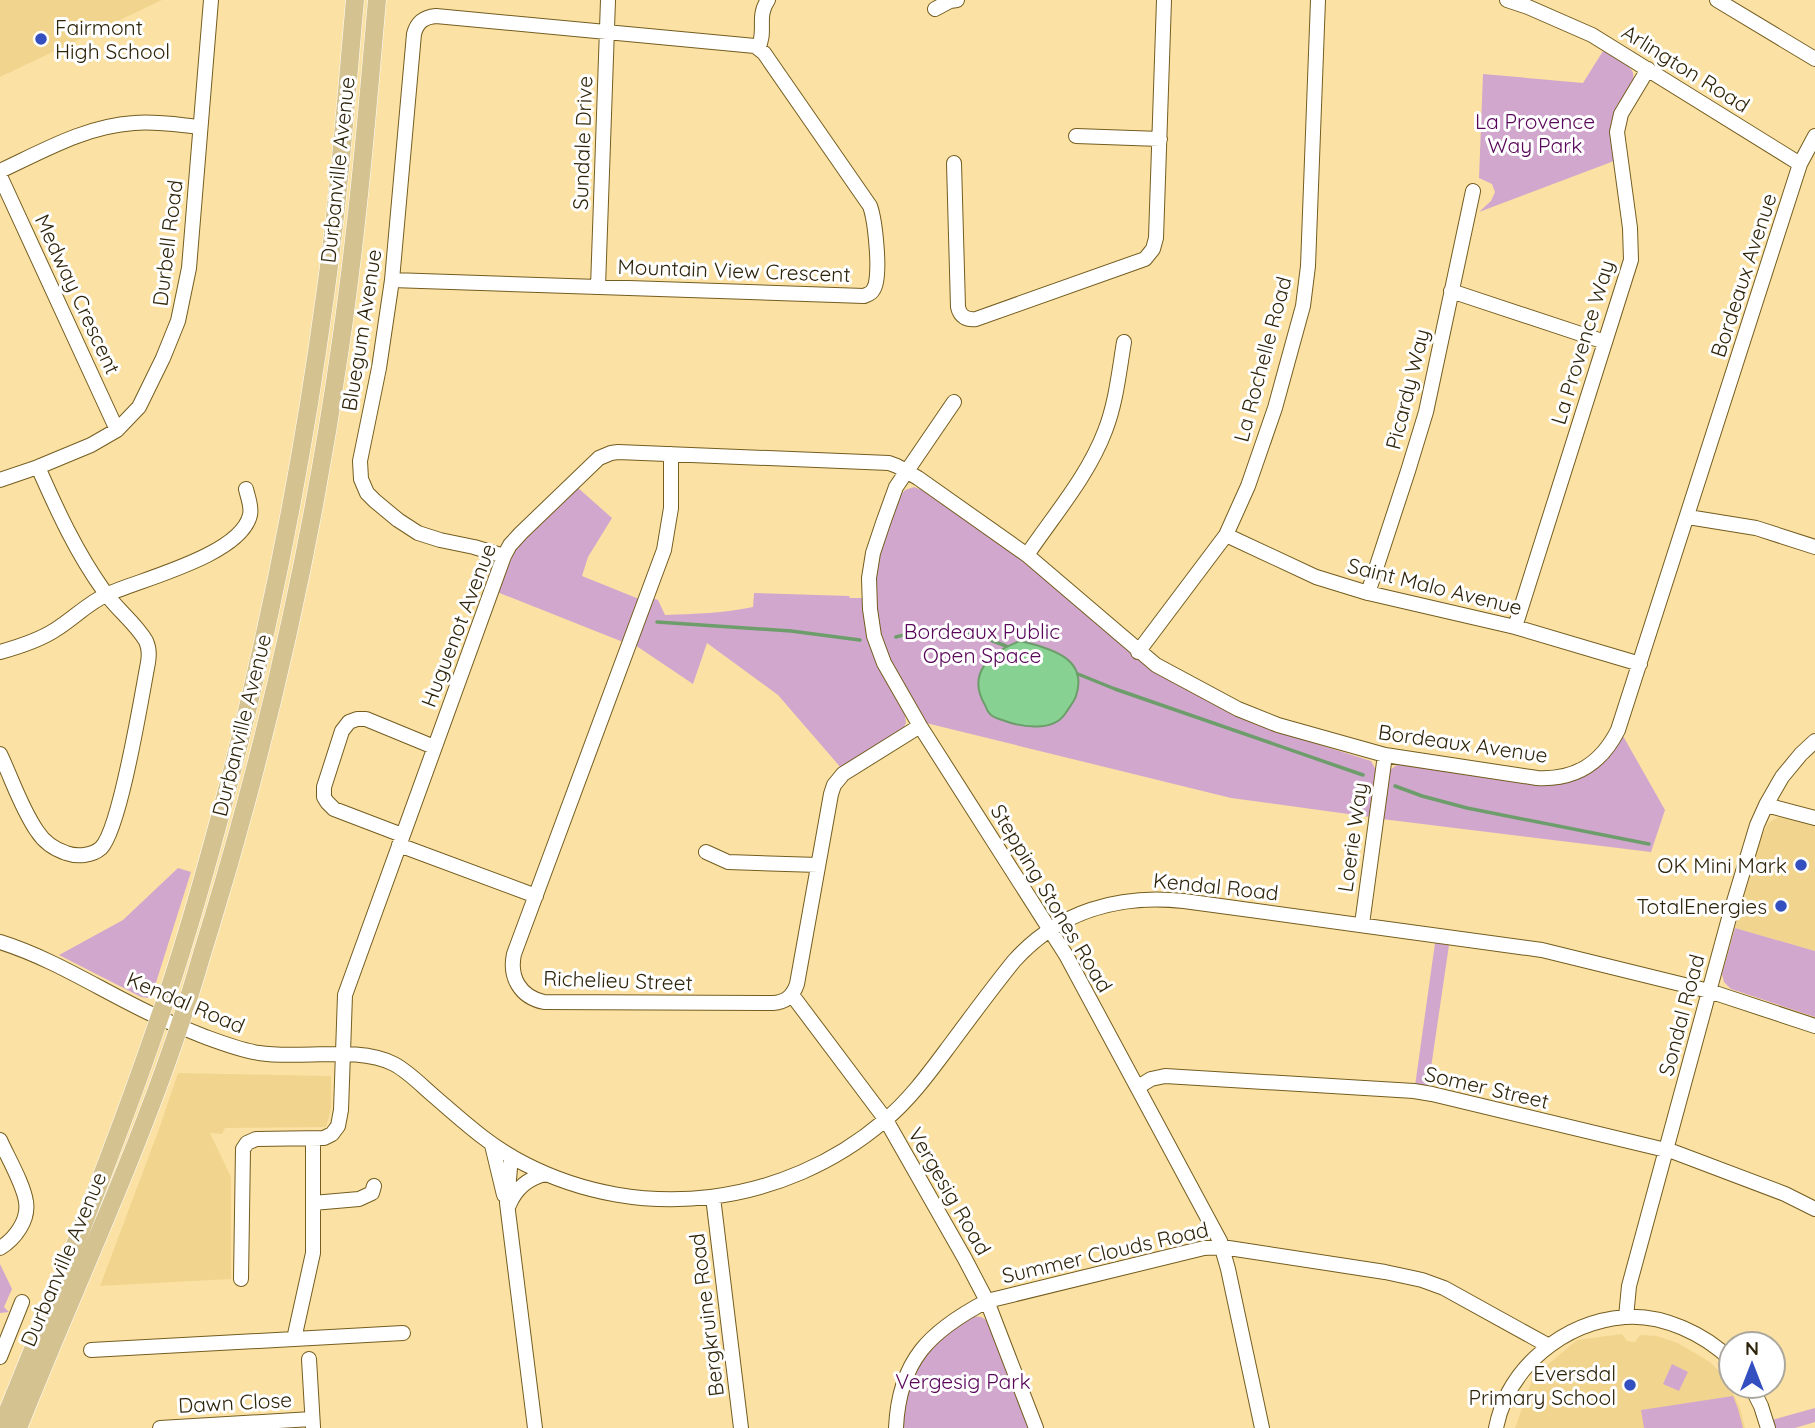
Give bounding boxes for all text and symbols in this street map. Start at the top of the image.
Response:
place label: Fairmont High School [55,14,170,64]
street label: Arlington Road [1617,18,1755,118]
marker: Fairmont High School [33,31,49,47]
street label: Durbanville Avenue [314,76,360,264]
street label: Sundale Drive [567,76,597,210]
park label: La Provence Way Park [1475,108,1595,158]
street label: Durbell Road [146,178,188,308]
street label: Bordeaux Avenue [1704,190,1782,360]
street label: Medway Crescent [30,210,126,378]
street label: Bluegum Avenue [335,247,387,413]
street label: Mountain View Crescent [617,253,851,287]
street label: La Provence Way [1545,257,1619,427]
street label: La Rochelle Road [1227,273,1297,445]
street label: Picardy Way [1379,326,1435,452]
street label: Huguenot Avenue [415,540,501,710]
street label: Saint Malo Avenue [1345,552,1525,620]
park label: Bordeaux Public Open Space [904,618,1060,668]
street label: Durbanville Avenue [206,631,276,819]
street label: Bordeaux Avenue [1377,718,1549,768]
street label: Loerie Way [1331,780,1373,894]
street label: Stepping Stones Road [986,799,1118,997]
place label: OK Mini Mark [1657,852,1787,878]
marker: OK Mini Mark [1793,857,1809,873]
street label: Kendal Road [1152,866,1280,906]
place label: TotalEnergies [1636,893,1767,919]
marker: TotalEnergies [1773,898,1789,914]
street label: Sondal Road [1652,951,1710,1079]
street label: Richelieu Street [543,964,693,996]
street label: Kendal Road [123,965,249,1039]
street label: Somer Street [1422,1060,1552,1114]
street label: Vergesig Road [903,1123,997,1259]
street label: Durbanville Avenue [14,1168,112,1350]
street label: Summer Clouds Road [999,1216,1211,1288]
street label: Bergkruine Road [683,1232,729,1398]
north arrow [1717,1330,1787,1400]
text: N [1745,1336,1759,1360]
place label: Eversdal Primary School [1468,1360,1616,1410]
park label: Vergesig Park [895,1368,1031,1394]
marker: Eversdal Primary School [1622,1377,1638,1393]
street label: Dawn Close [177,1386,293,1418]

